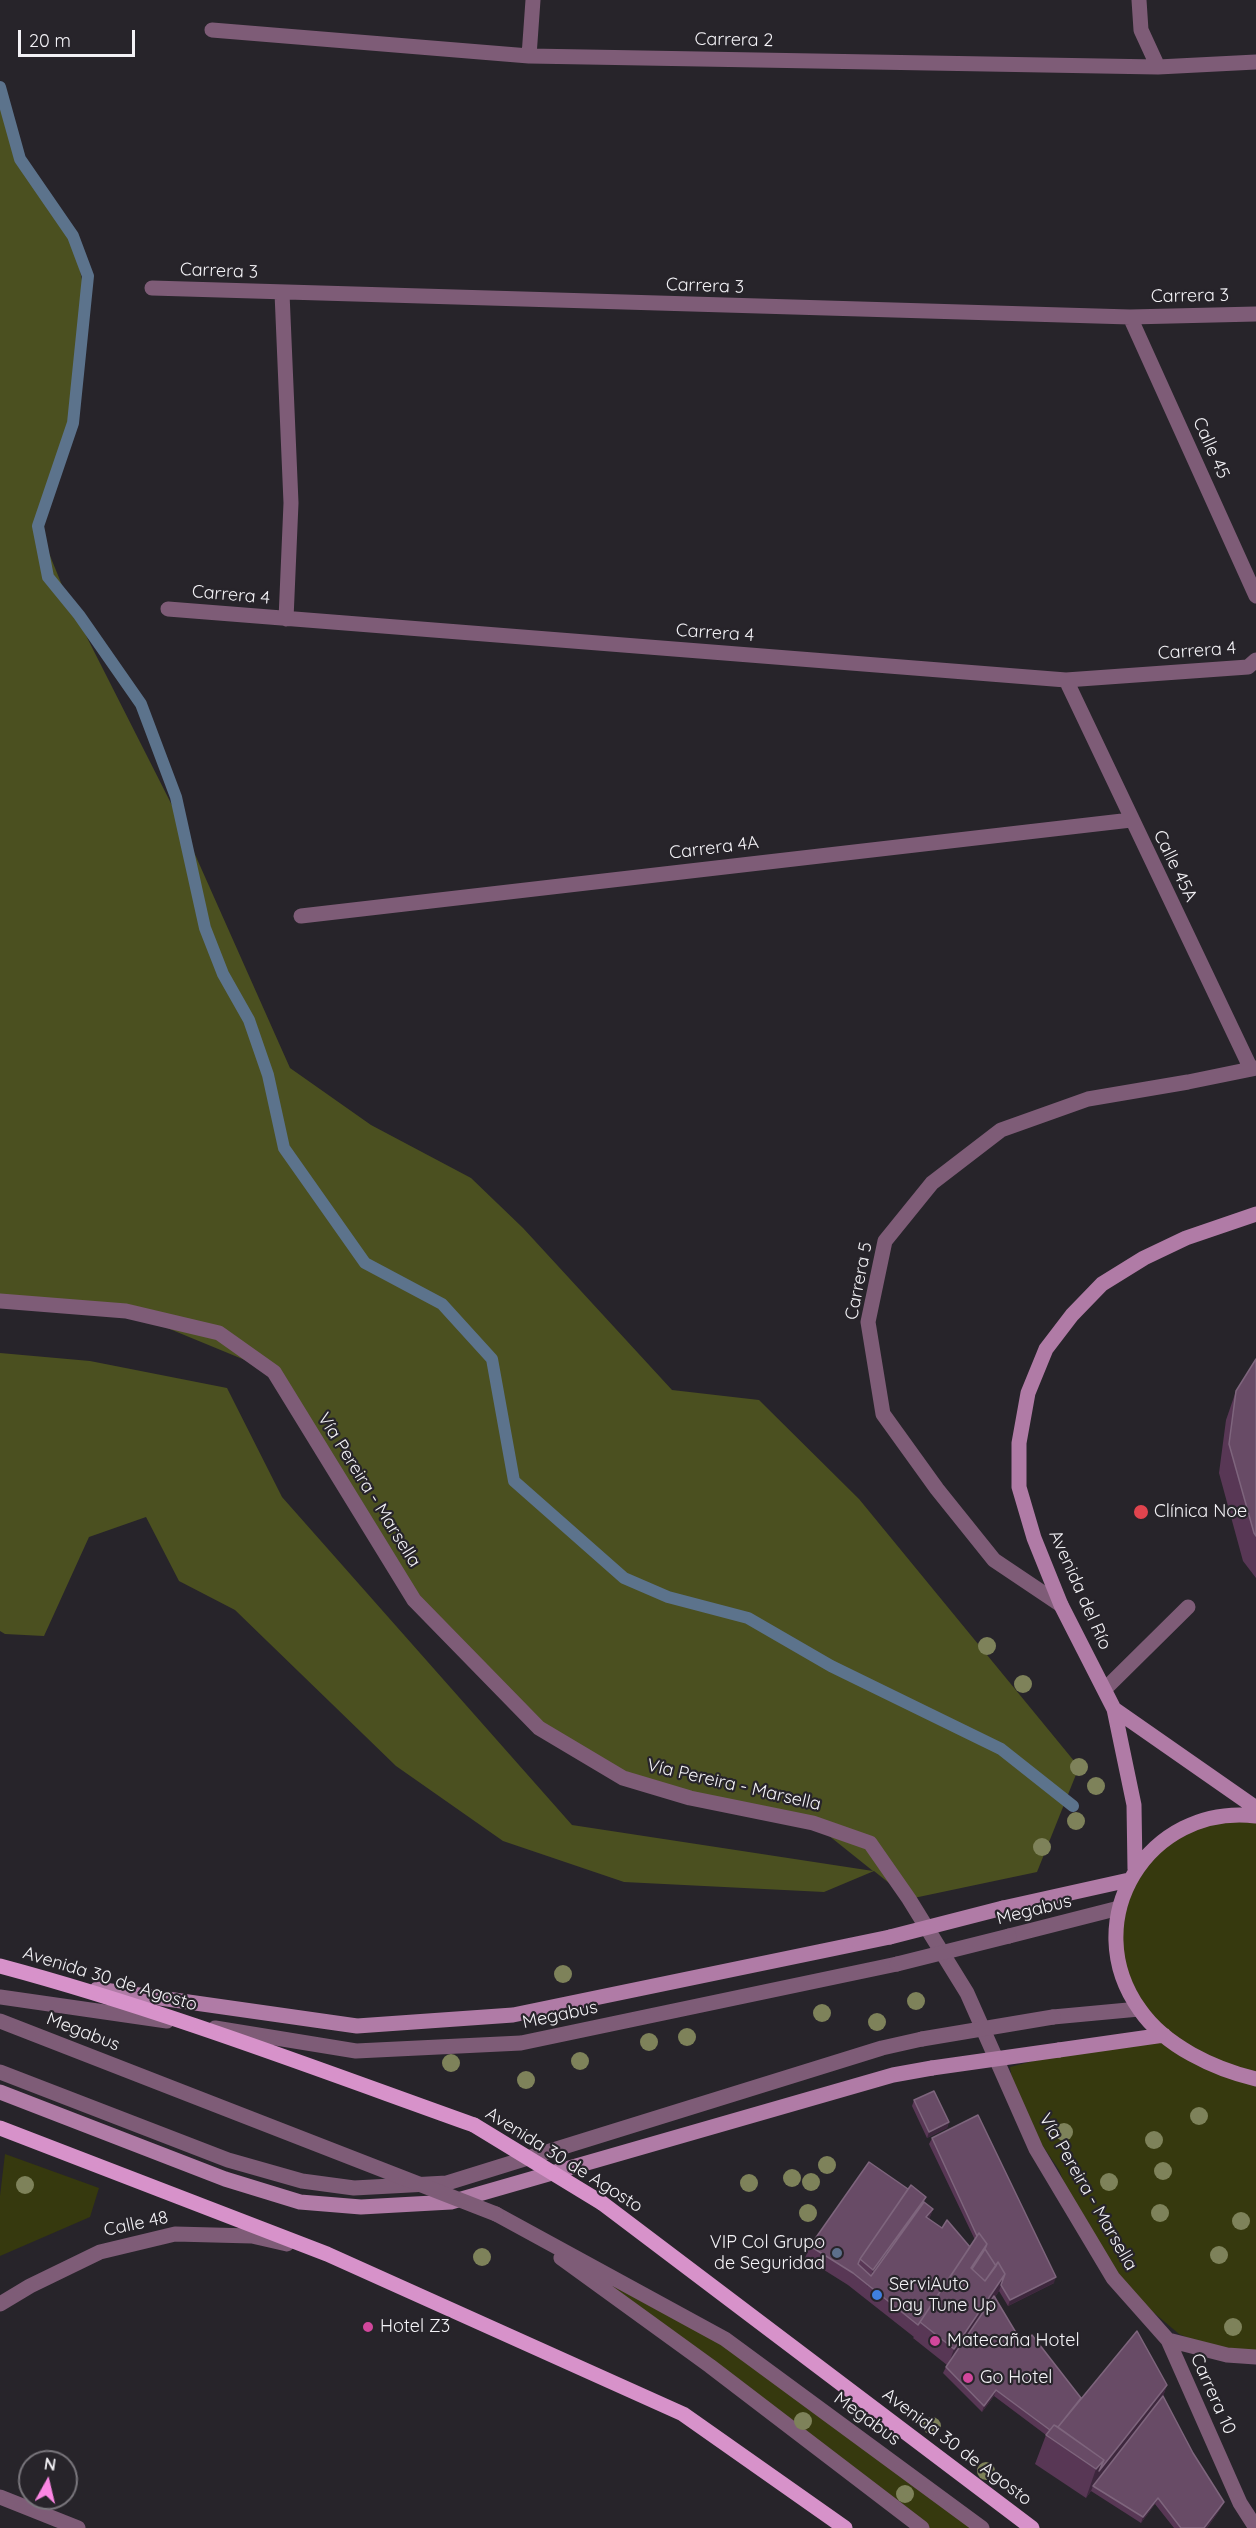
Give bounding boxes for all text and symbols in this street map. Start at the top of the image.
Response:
scale bar [21,18,138,56]
text: 20 m [29,29,71,52]
street label: Carrera 2 [694,29,774,51]
street label: Carrera 3 [180,259,258,283]
street label: Carrera 3 [666,274,744,298]
street label: Carrera 3 [1151,285,1229,307]
street label: Calle 45 [1188,414,1234,482]
street label: Carrera 4 [191,581,271,609]
street label: Carrera 4 [675,619,755,647]
street label: Carrera 4 [1157,637,1237,665]
street label: Calle 45A [1148,827,1202,905]
street label: Carrera 4A [668,832,760,864]
street label: Carrera 5 [841,1240,877,1322]
street label: Vía Pereira - Marsella [313,1409,425,1571]
place label: Clínica Noe [1154,1501,1247,1523]
marker: Clínica Noe [1132,1503,1150,1521]
street label: Avenida del Río [1044,1527,1116,1653]
street label: Vía Pereira - Marsella [645,1754,823,1816]
street label: Megabus [994,1890,1074,1930]
street label: Avenida 30 de Agosto [20,1942,200,2016]
street label: Megabus [520,1996,600,2034]
street label: Megabus [43,2008,123,2056]
street label: Avenida 30 de Agosto [481,2103,647,2217]
street label: Vía Pereira - Marsella [1034,2110,1142,2274]
street label: Calle 48 [102,2207,170,2241]
place label: VIP Col Grupo de Seguridad [710,2232,825,2274]
marker: VIP Col Grupo de Seguridad [830,2246,844,2260]
place label: ServiAuto Day Tune Up [889,2274,996,2316]
marker: ServiAuto Day Tune Up [870,2288,884,2302]
place label: Hotel Z3 [380,2316,450,2338]
marker: Hotel Z3 [361,2320,375,2334]
place label: Matecaña Hotel [947,2330,1080,2352]
marker: Matecaña Hotel [928,2334,942,2348]
street label: Carrera 10 [1186,2350,1240,2438]
place label: Go Hotel [980,2367,1052,2389]
marker: Go Hotel [961,2371,975,2385]
street label: Avenida 30 de Agosto [878,2384,1036,2510]
street label: Megabus [830,2388,904,2450]
north arrow [18,2450,78,2510]
text: N [43,2453,57,2475]

